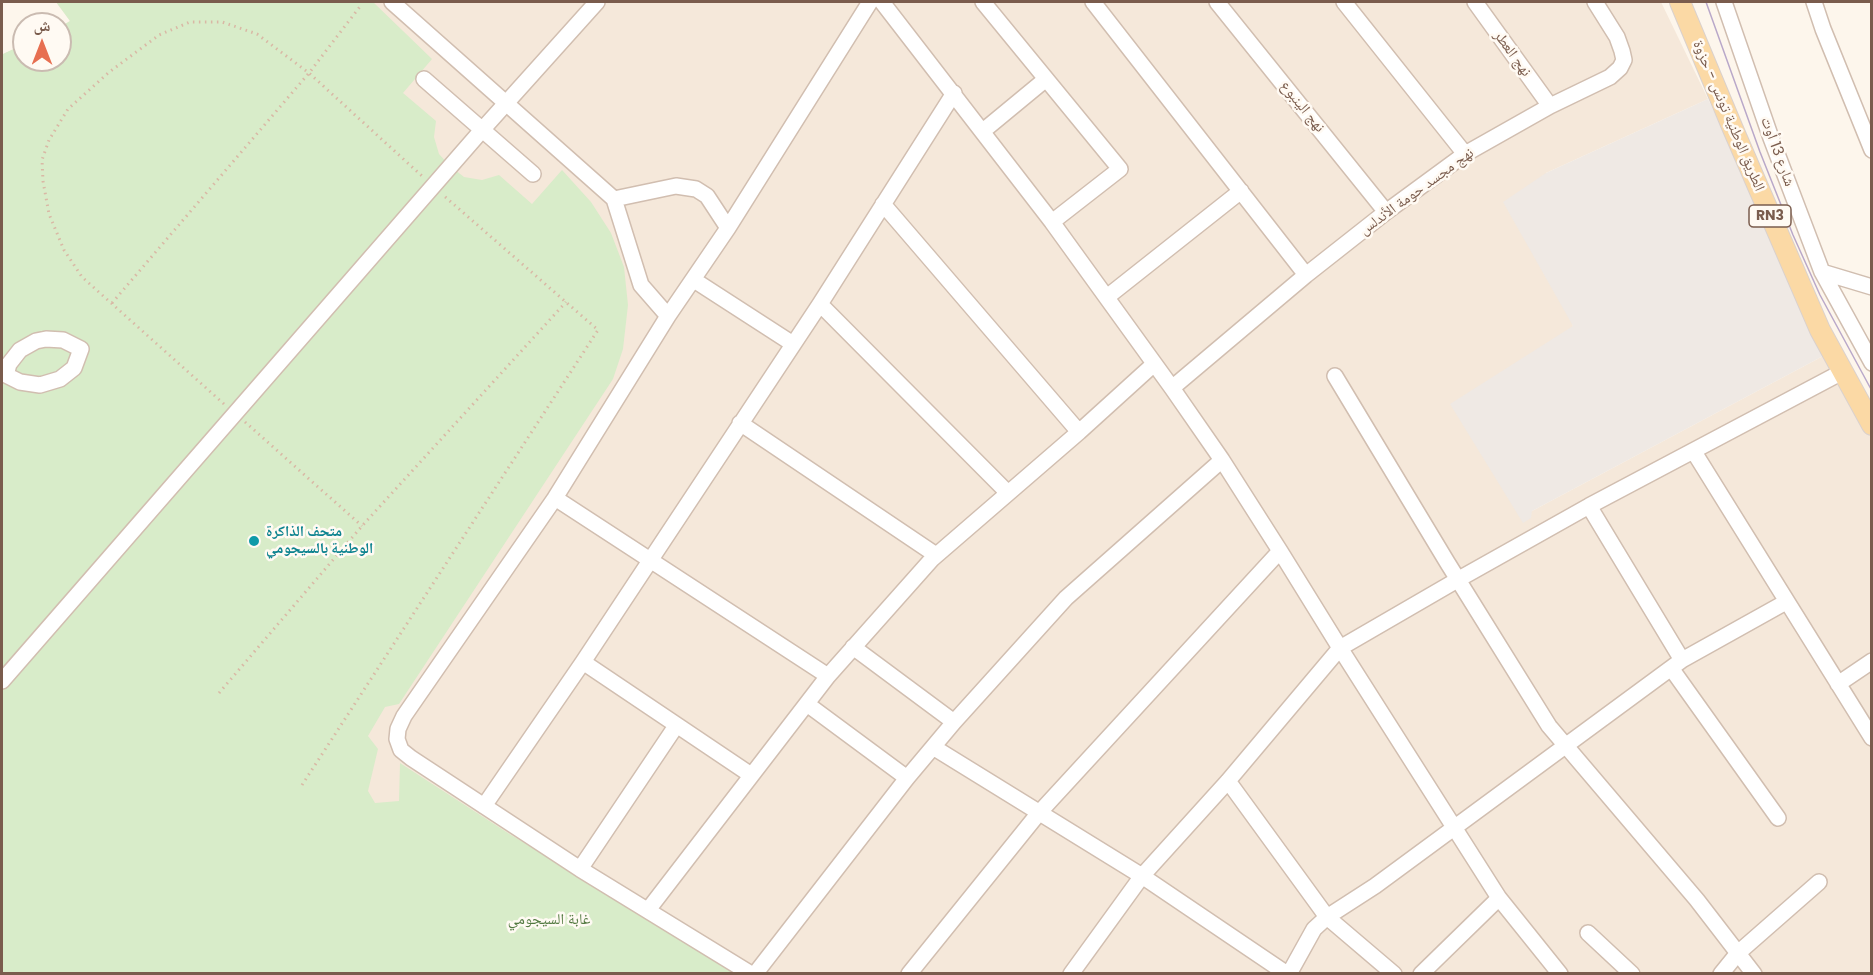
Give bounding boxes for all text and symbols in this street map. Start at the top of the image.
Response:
north arrow [12,12,72,72]
text: ش [34,14,50,37]
street label: نهج العطر [1489,28,1535,80]
street label: الطريق الوطنية تونس - حزوة [1688,38,1768,194]
street label: نهج الينبوع [1276,78,1328,136]
street label: شارع 13 أوت [1756,115,1798,189]
street label: نهج مجسد حومة الأندلس [1356,144,1478,240]
road number: RN3 [1749,205,1791,227]
place label: متحف الذاكرة الوطنية بالسيجومي [266,523,373,558]
marker: متحف الذاكرة الوطنية بالسيجومي [247,534,261,548]
park label: غابة السيجومي [508,911,590,929]

